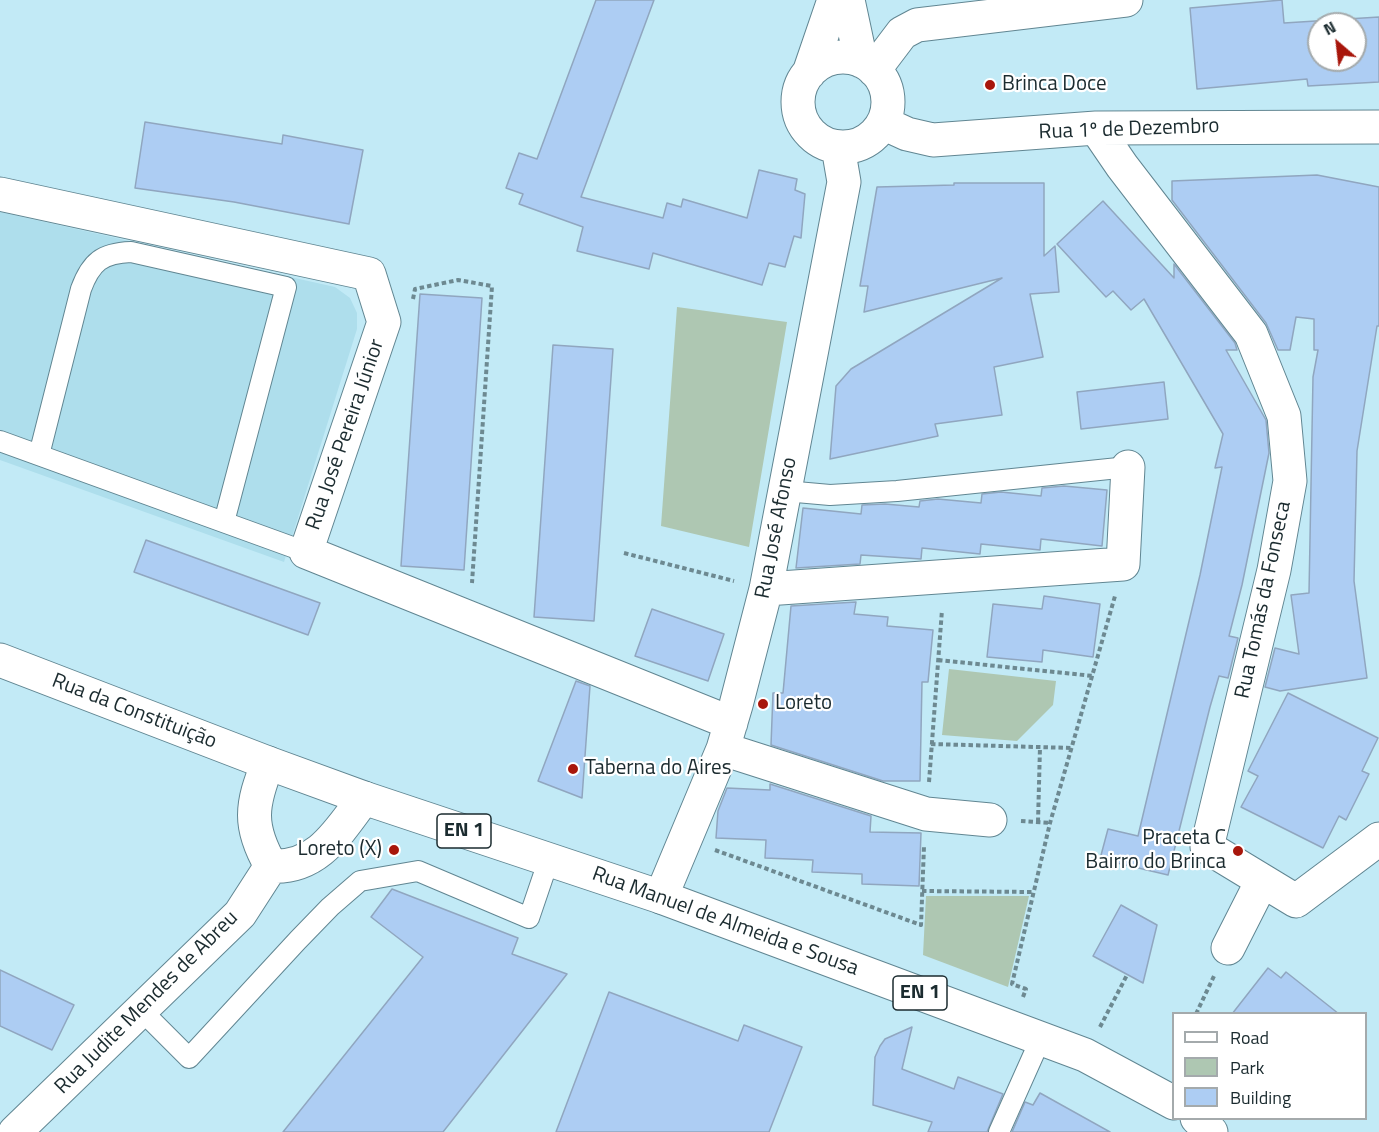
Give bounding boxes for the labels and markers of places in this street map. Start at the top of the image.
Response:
place label: Brinca Doce [1002,72,1107,98]
marker: Brinca Doce [983,78,997,92]
place label: Loreto [775,691,832,717]
marker: Loreto [756,697,770,711]
place label: Taberna do Aires [585,756,731,782]
marker: Taberna do Aires [566,762,580,776]
place label: Praceta C Bairro do Brinca [1085,826,1226,876]
place label: Loreto (X) [297,837,382,863]
marker: Loreto (X) [387,843,401,857]
marker: Praceta C Bairro do Brinca [1231,844,1245,858]

